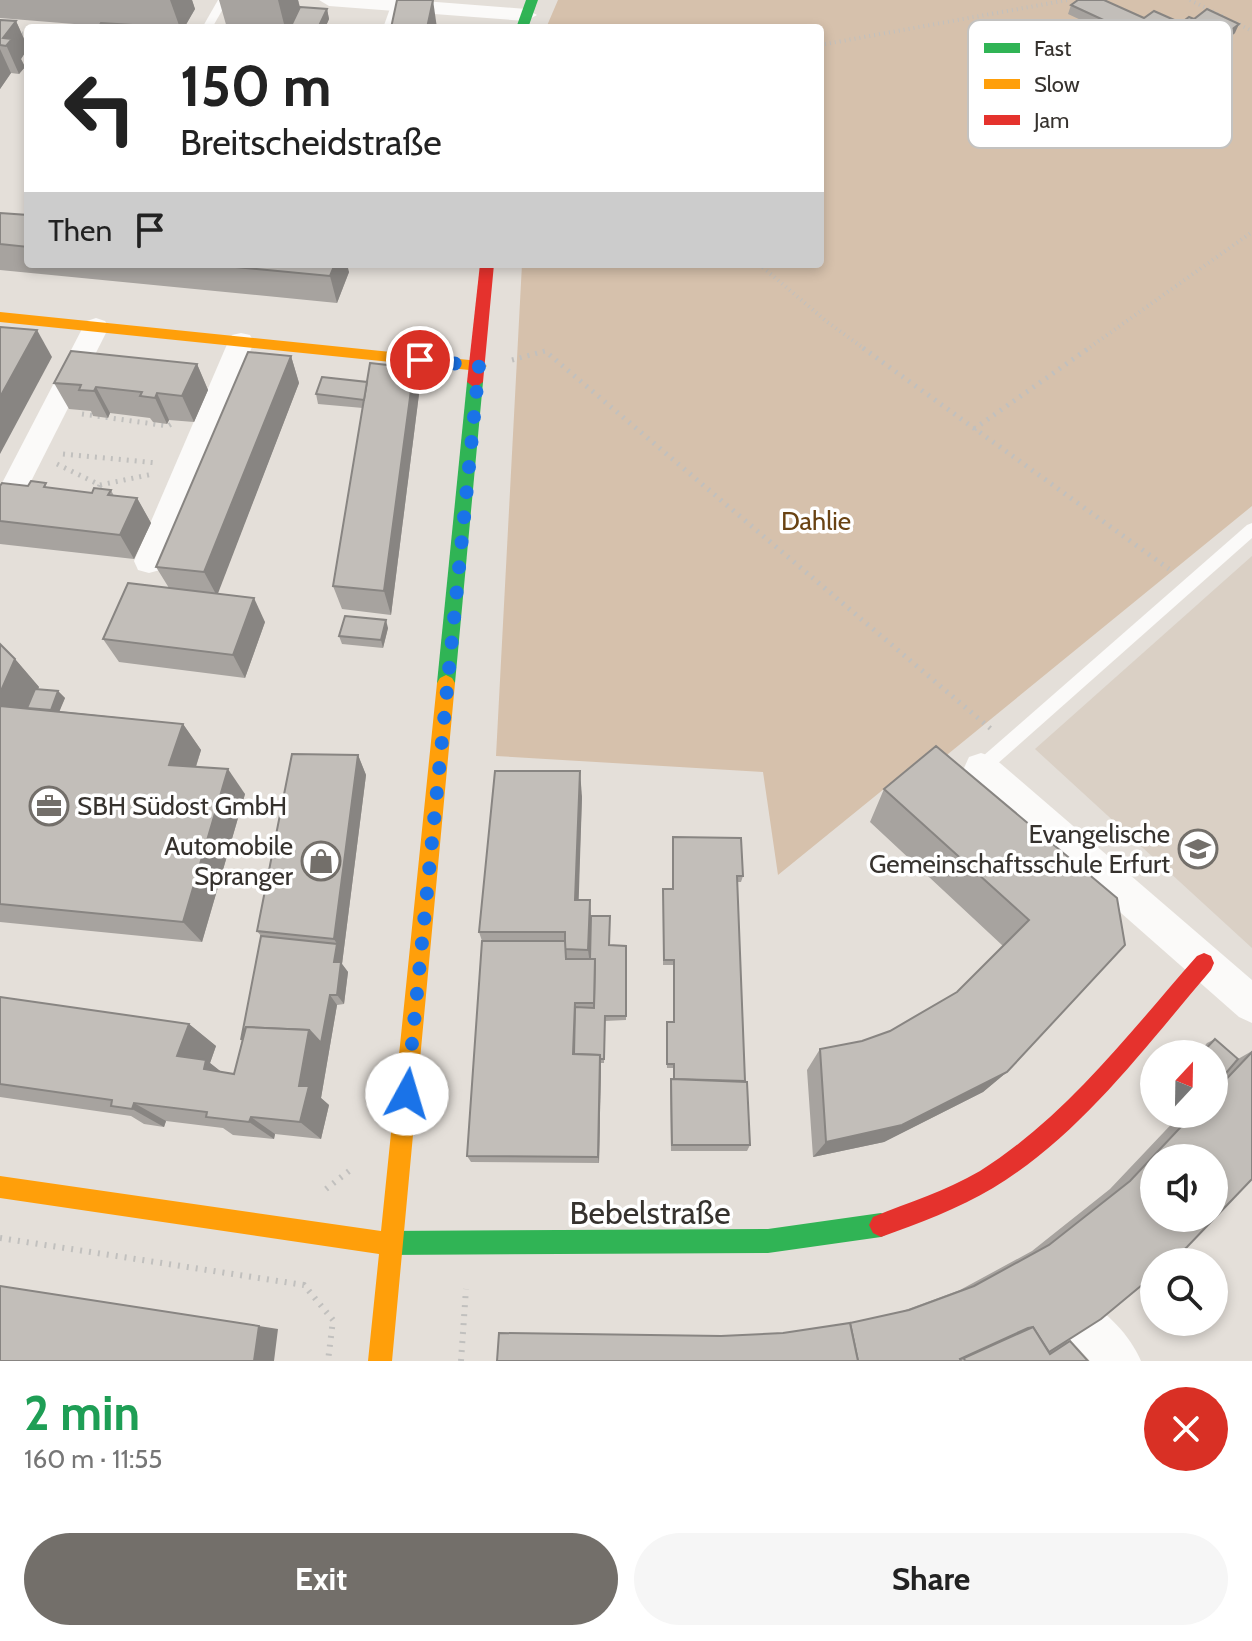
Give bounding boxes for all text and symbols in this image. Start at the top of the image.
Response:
legend [968,20,1232,148]
text: Fast [1034,35,1072,62]
text: 150 m [180,52,332,120]
icon: left [48,56,152,160]
text: Slow [1034,71,1080,98]
text: Jam [1033,107,1069,134]
text: Breitscheidstraße [180,120,442,164]
icon: arrive [128,208,172,252]
text: Then [48,212,112,249]
pin [386,326,454,394]
icon: arrive [398,338,442,382]
park label: Dahlie [781,505,851,537]
office icon: SBH Südost GmbH [28,785,70,827]
place label: SBH Südost GmbH [77,790,287,822]
place label: Evangelische Gemeinschaftsschule Erfurt [869,818,1170,880]
school or university icon: Evangelische Gemeinschaftsschule Erfurt [1177,828,1219,870]
place label: Automobile Spranger [164,830,294,892]
shop icon: Automobile Spranger [300,840,342,882]
north arrow [1140,1040,1228,1128]
map controls [1140,1040,1228,1336]
position arrow [365,1052,449,1136]
button: sound [1140,1144,1228,1232]
street label: Bebelstraße [569,1193,731,1232]
button: search [1140,1248,1228,1336]
text: 2 min [24,1384,140,1442]
button: close [1144,1387,1228,1471]
text: 160 m · 11:55 [24,1443,162,1475]
button: Exit [24,1533,618,1625]
button: Share [634,1533,1228,1625]

